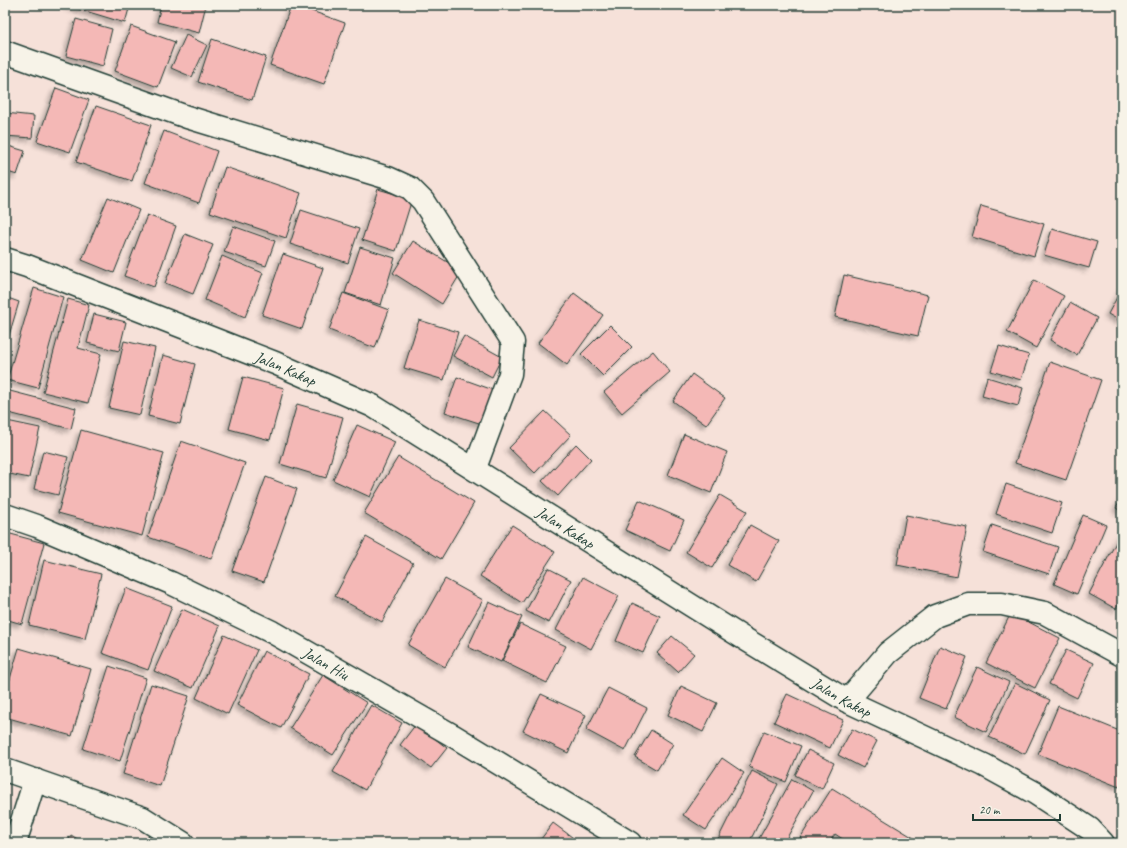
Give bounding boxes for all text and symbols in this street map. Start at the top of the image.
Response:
street label: Jalan Kakap [251,347,320,391]
street label: Jalan Kakap [532,501,599,554]
street label: Jalan Hiu [298,642,353,685]
street label: Jalan Kakap [807,672,875,722]
scale bar [973,796,1060,822]
text: 20 m [979,802,1001,818]

